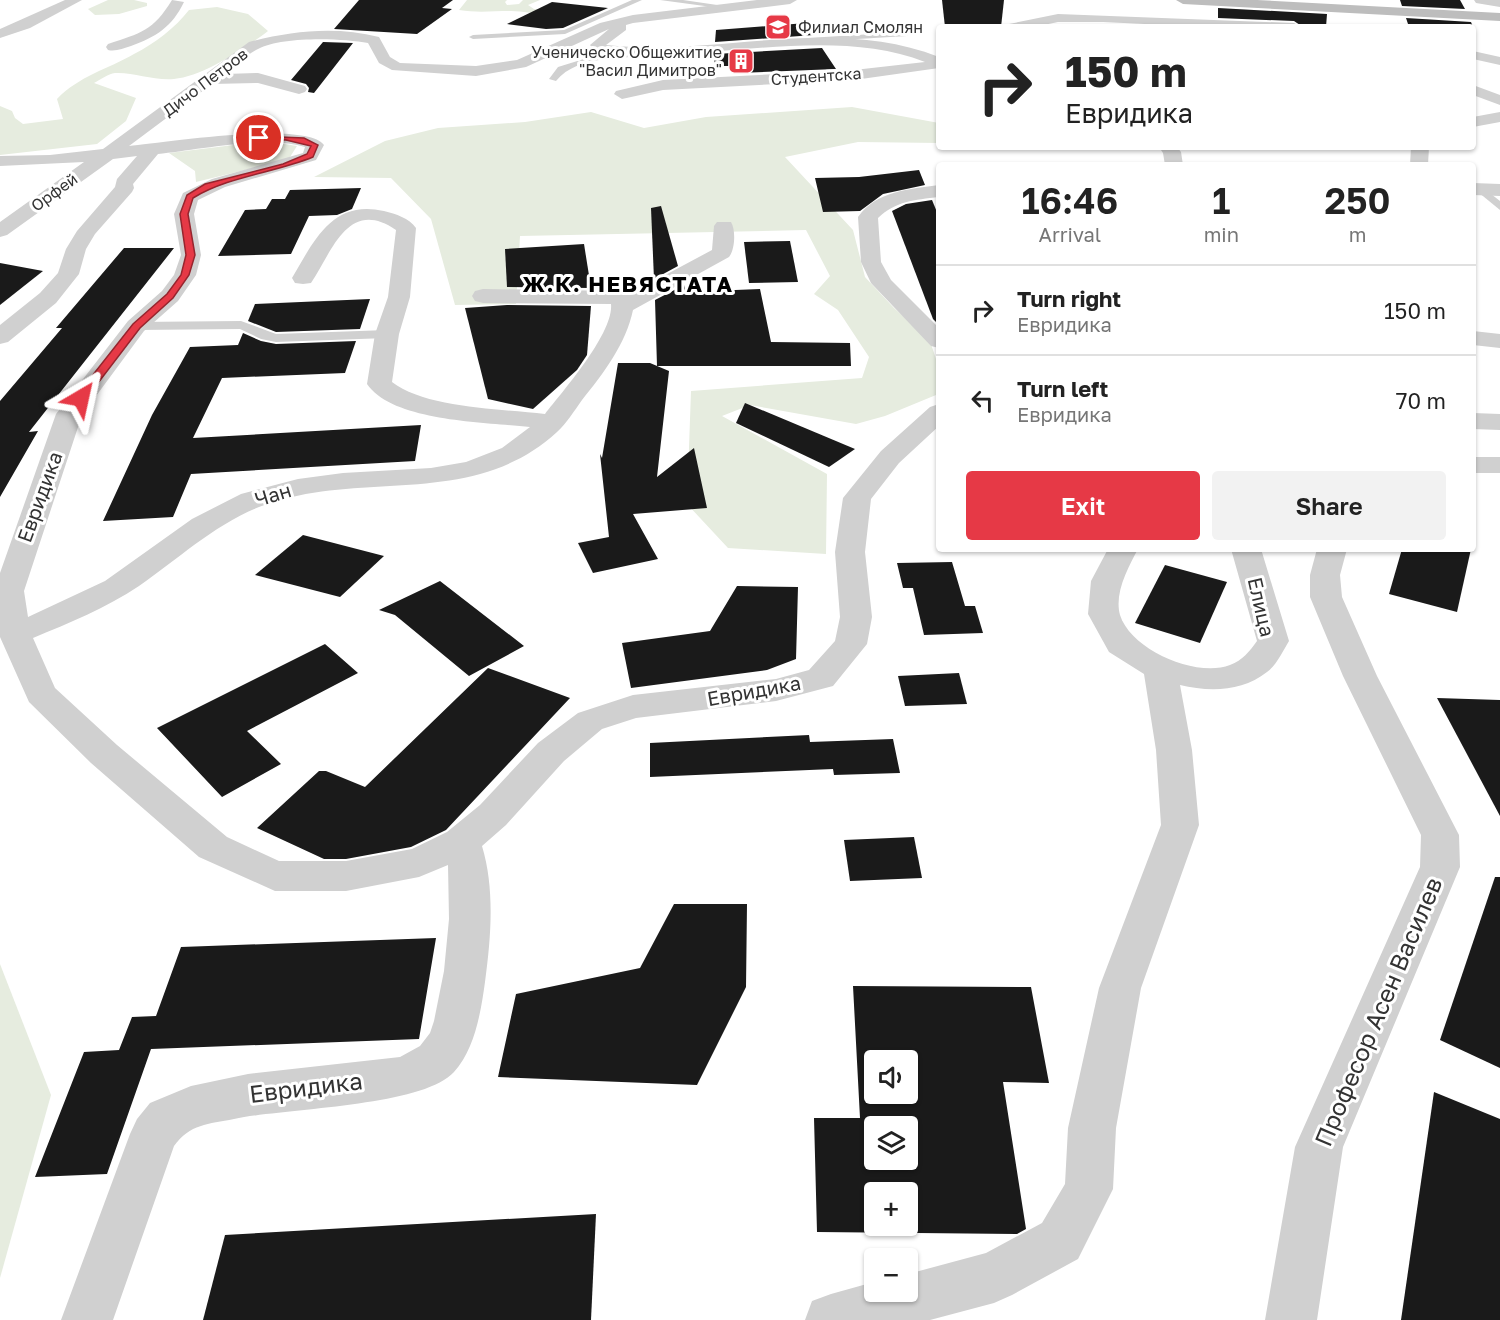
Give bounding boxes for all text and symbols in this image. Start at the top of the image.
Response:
school or university icon: Филиал Смолян [763,12,793,42]
place label: Филиал Смолян [798,17,923,37]
place label: Ученическо Общежитие "Васил Димитров" [531,42,722,80]
street label: Дичо Петров [159,44,251,120]
building icon: Ученическо Общежитие "Васил Димитров" [726,46,756,76]
text: 150 m [1065,46,1187,96]
icon: right [966,48,1044,126]
street label: Студентска [770,63,862,89]
text: Евридика [1065,97,1193,129]
pin [233,112,284,163]
icon: arrive [242,121,275,154]
street label: Орфей [27,168,81,216]
text: 16:46 [1021,179,1118,222]
text: 1 [1212,179,1230,222]
text: 250 [1324,179,1391,222]
text: Arrival [1038,222,1101,246]
text: min [1204,222,1239,246]
text: m [1349,222,1366,246]
district label: Ж.К. НЕВЯСТАТА [522,270,734,297]
text: Turn right [1017,285,1121,312]
icon: right [966,294,999,327]
text: 150 m [1384,297,1446,324]
text: Евридика [1017,312,1112,336]
position arrow [49,366,113,430]
text: Turn left [1017,375,1108,402]
icon: left [966,384,999,417]
text: 70 m [1396,387,1446,414]
text: Евридика [1017,402,1112,426]
street label: Евридика [12,448,67,545]
button: Exit [966,471,1200,540]
button: Share [1212,471,1446,540]
street label: Чан [252,477,294,511]
street label: Елица [1244,575,1280,639]
street label: Евридика [705,670,803,710]
street label: Професор Асен Василев [1308,873,1448,1150]
map controls [864,1050,918,1302]
button: sound [864,1050,918,1104]
street label: Евридика [248,1065,364,1108]
button: layers [864,1116,918,1170]
button: + [864,1182,918,1236]
button: − [864,1248,918,1302]

